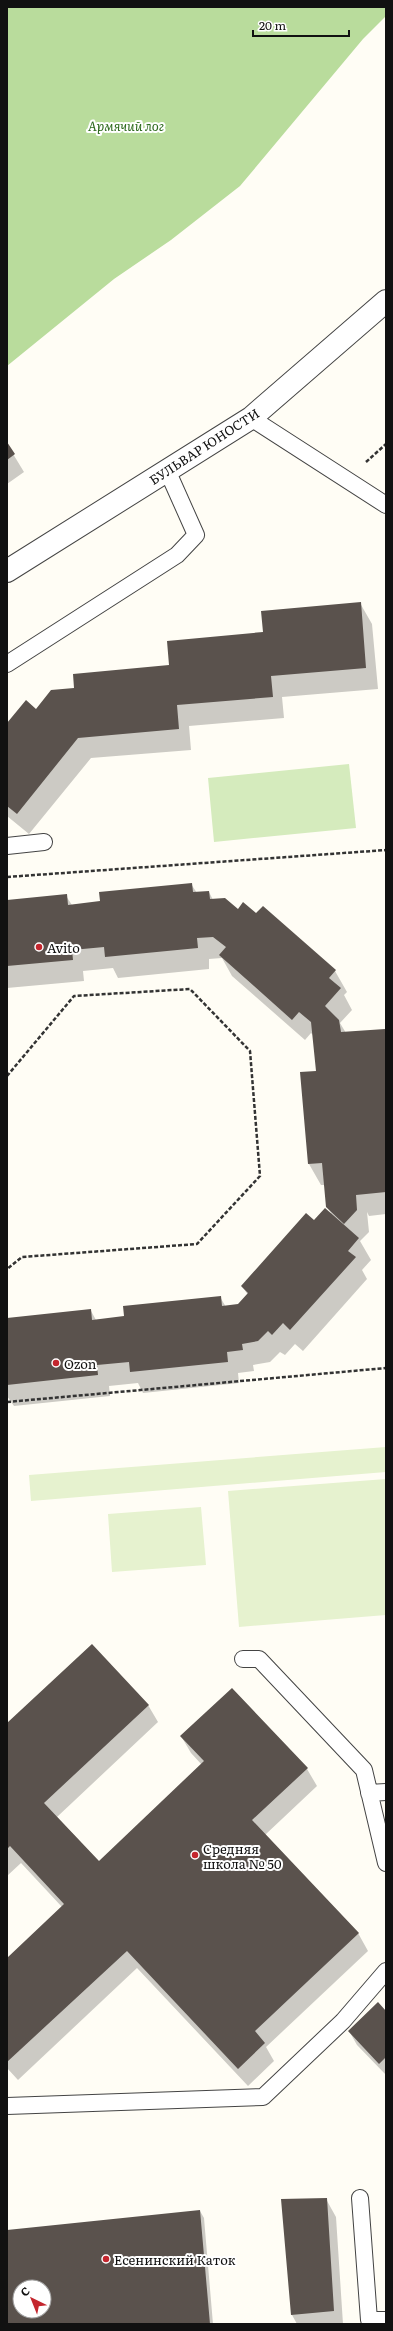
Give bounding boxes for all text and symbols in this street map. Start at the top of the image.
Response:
scale bar [253,12,349,38]
text: 20 m [259,16,286,34]
park label: Армячий лог [88,116,164,135]
street label: БУЛЬВАР ЮНОСТИ [145,403,263,489]
place label: Avito [47,938,80,957]
marker: Avito [34,942,44,952]
place label: Ozon [64,1354,97,1373]
marker: Ozon [51,1358,61,1368]
place label: Средняя школа № 50 [203,1839,282,1873]
marker: Средняя школа № 50 [190,1850,200,1860]
place label: Есенинский Каток [114,2250,236,2269]
marker: Есенинский Каток [101,2254,111,2264]
north arrow [12,2279,52,2319]
text: С [16,2282,33,2299]

